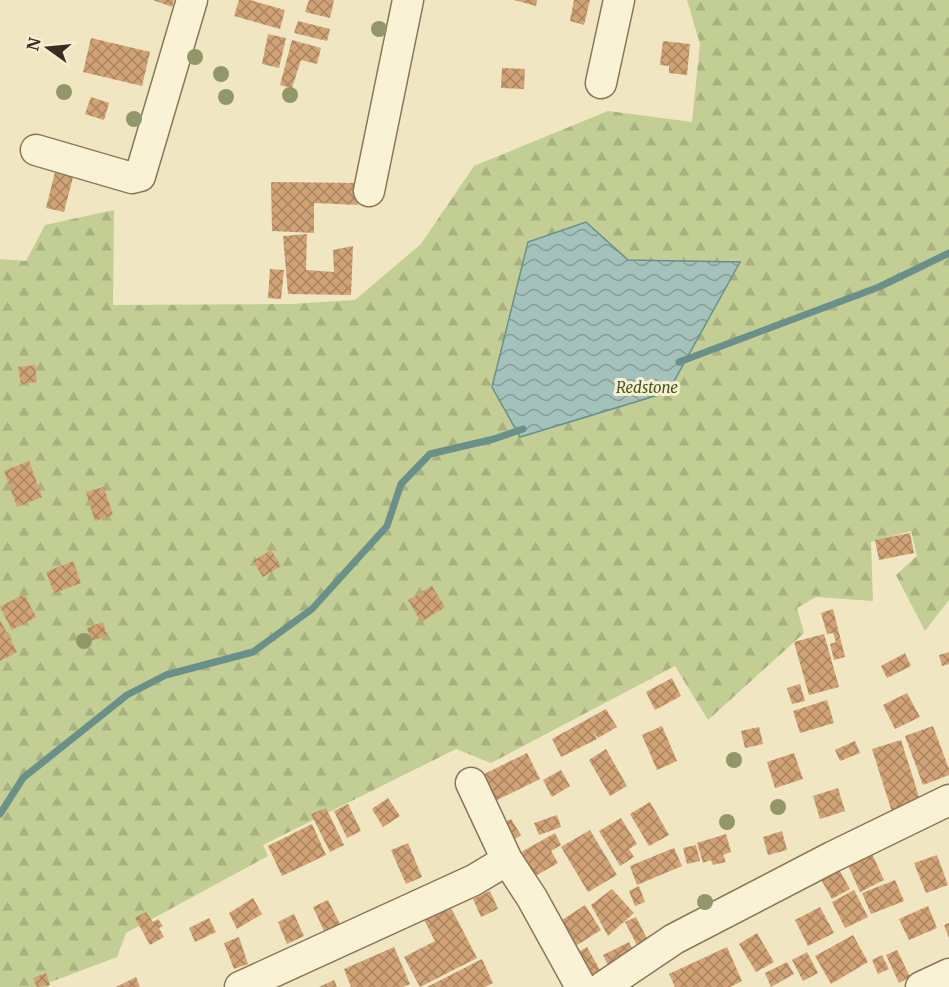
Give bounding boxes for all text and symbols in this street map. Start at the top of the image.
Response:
north arrow [18,18,78,78]
text: N [22,35,45,53]
park label: Redstone [616,378,678,397]

